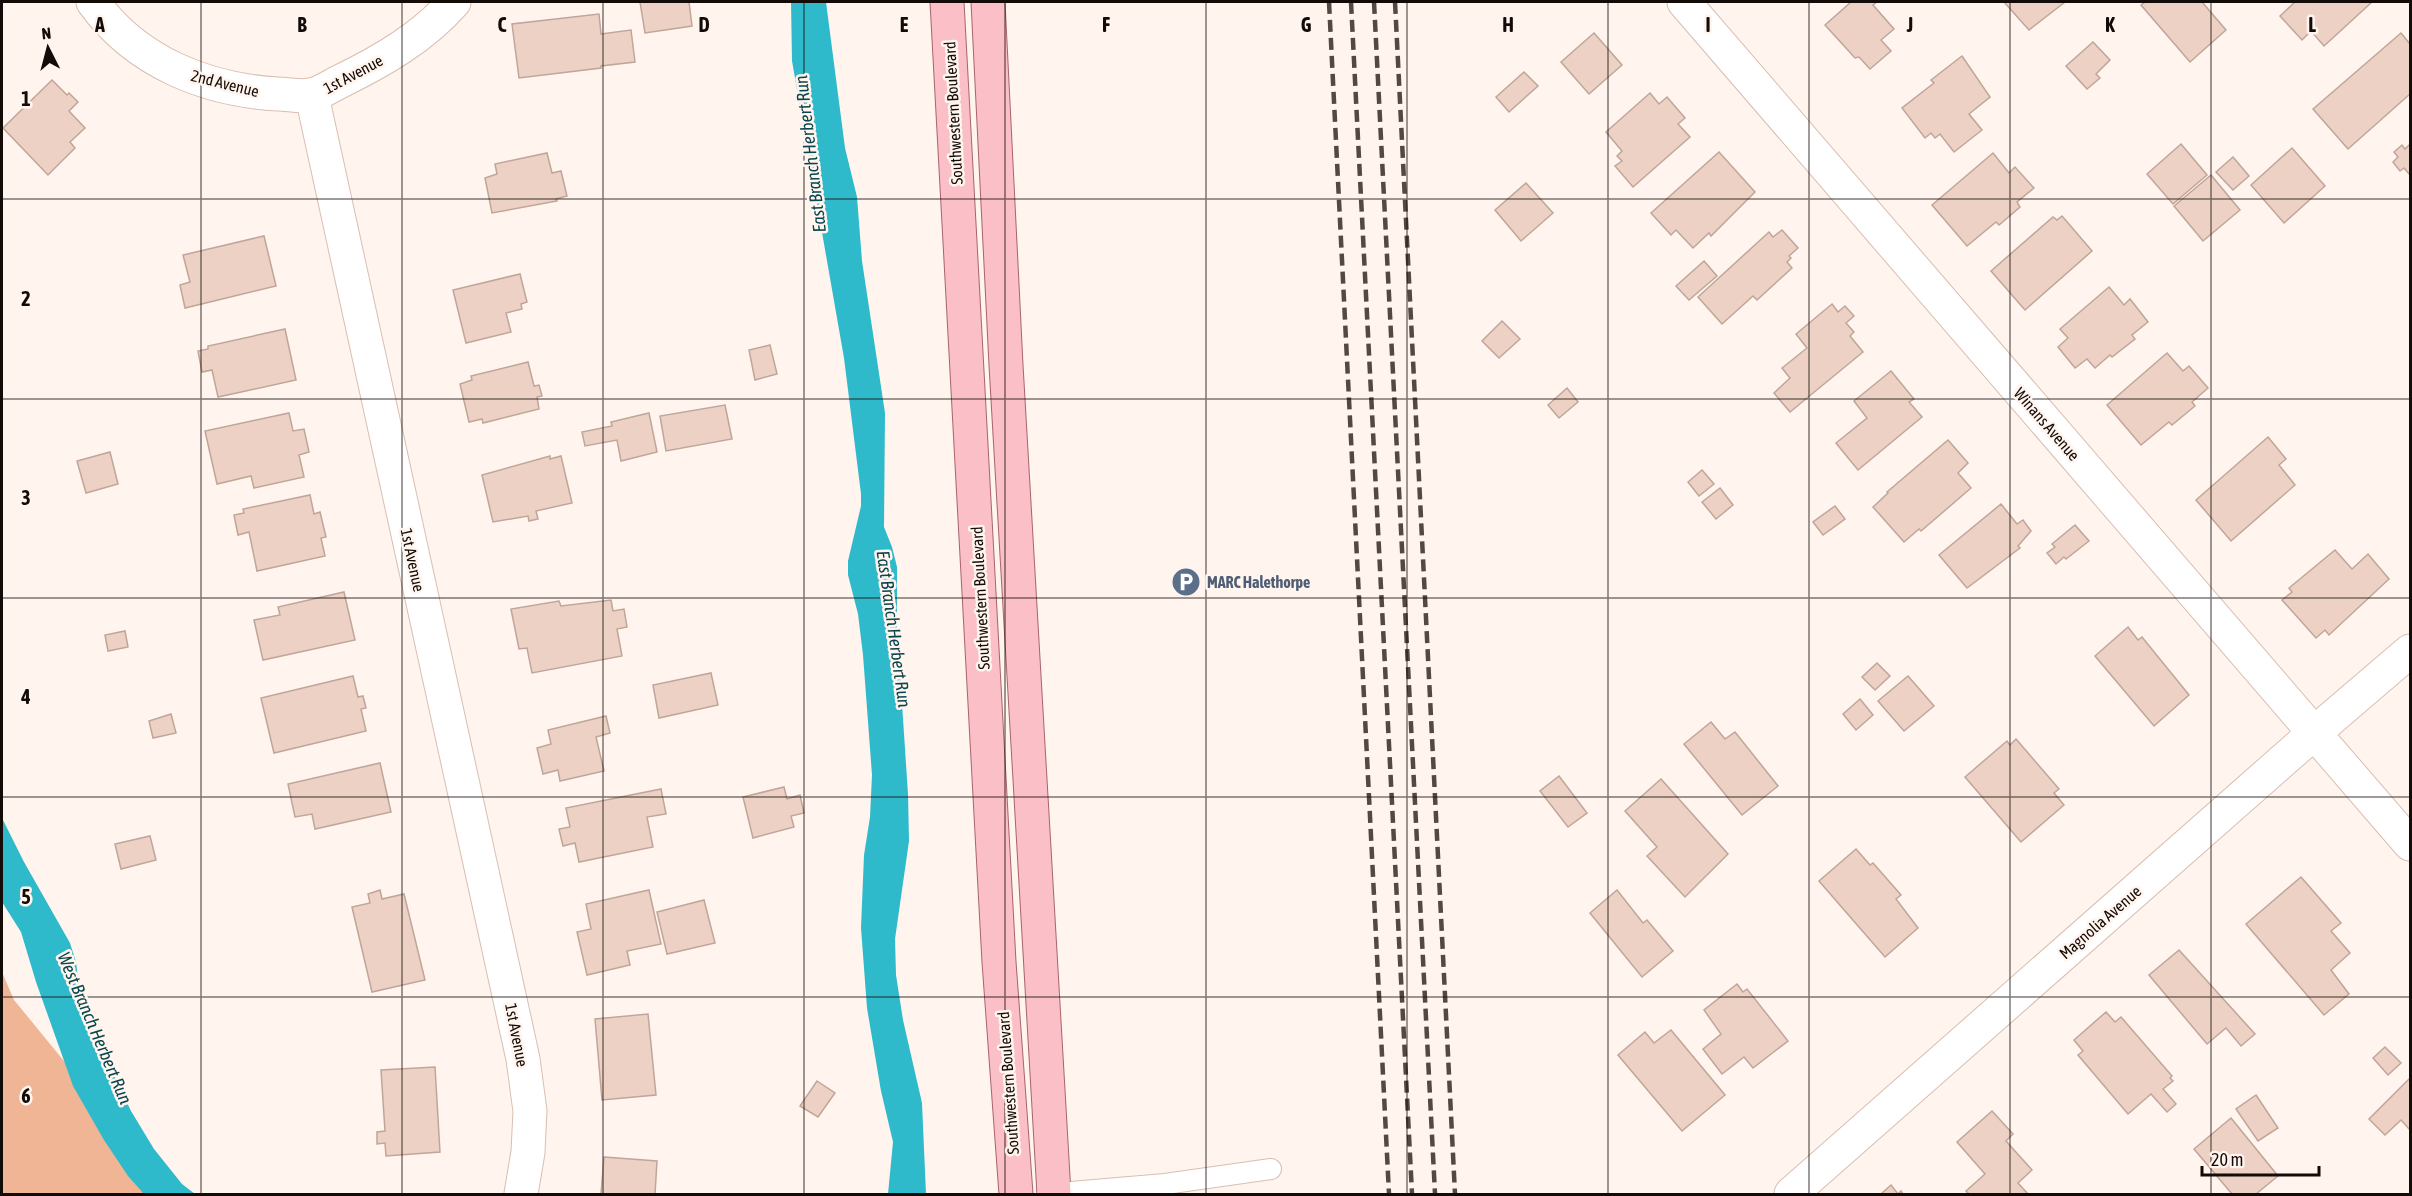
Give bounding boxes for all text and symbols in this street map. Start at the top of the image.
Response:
text: A [94,13,105,36]
text: B [297,13,307,36]
text: C [498,13,507,36]
text: D [698,13,710,36]
text: E [900,13,909,36]
text: F [1102,13,1110,36]
text: G [1301,13,1312,36]
text: H [1502,13,1514,36]
text: I [1705,13,1711,36]
text: J [1906,13,1913,36]
text: K [2105,13,2115,36]
text: L [2308,13,2316,36]
north arrow [18,18,78,78]
text: N [41,24,52,43]
street label: Southwestern Boulevard [940,41,966,185]
street label: 1st Avenue [320,51,386,97]
street label: 2nd Avenue [189,66,261,100]
water label: East Branch Herbert Run [790,74,830,234]
text: 1 [21,87,31,110]
text: 2 [21,287,31,310]
street label: Winans Avenue [2011,384,2083,464]
text: 3 [21,486,31,509]
street label: Southwestern Boulevard [967,526,993,670]
street label: 1st Avenue [398,527,428,593]
water label: East Branch Herbert Run [873,549,915,709]
parking icon: MARC Halethorpe [1170,566,1202,598]
place label: MARC Halethorpe [1207,573,1310,591]
text: 4 [20,685,31,708]
street label: Magnolia Avenue [2056,882,2145,963]
text: 5 [21,885,31,908]
water label: West Branch Herbert Run [54,949,137,1107]
street label: 1st Avenue [502,1002,532,1068]
street label: Southwestern Boulevard [994,1011,1022,1155]
text: 6 [21,1084,31,1107]
scale bar [2202,1139,2319,1177]
text: 20 m [2211,1149,2243,1170]

